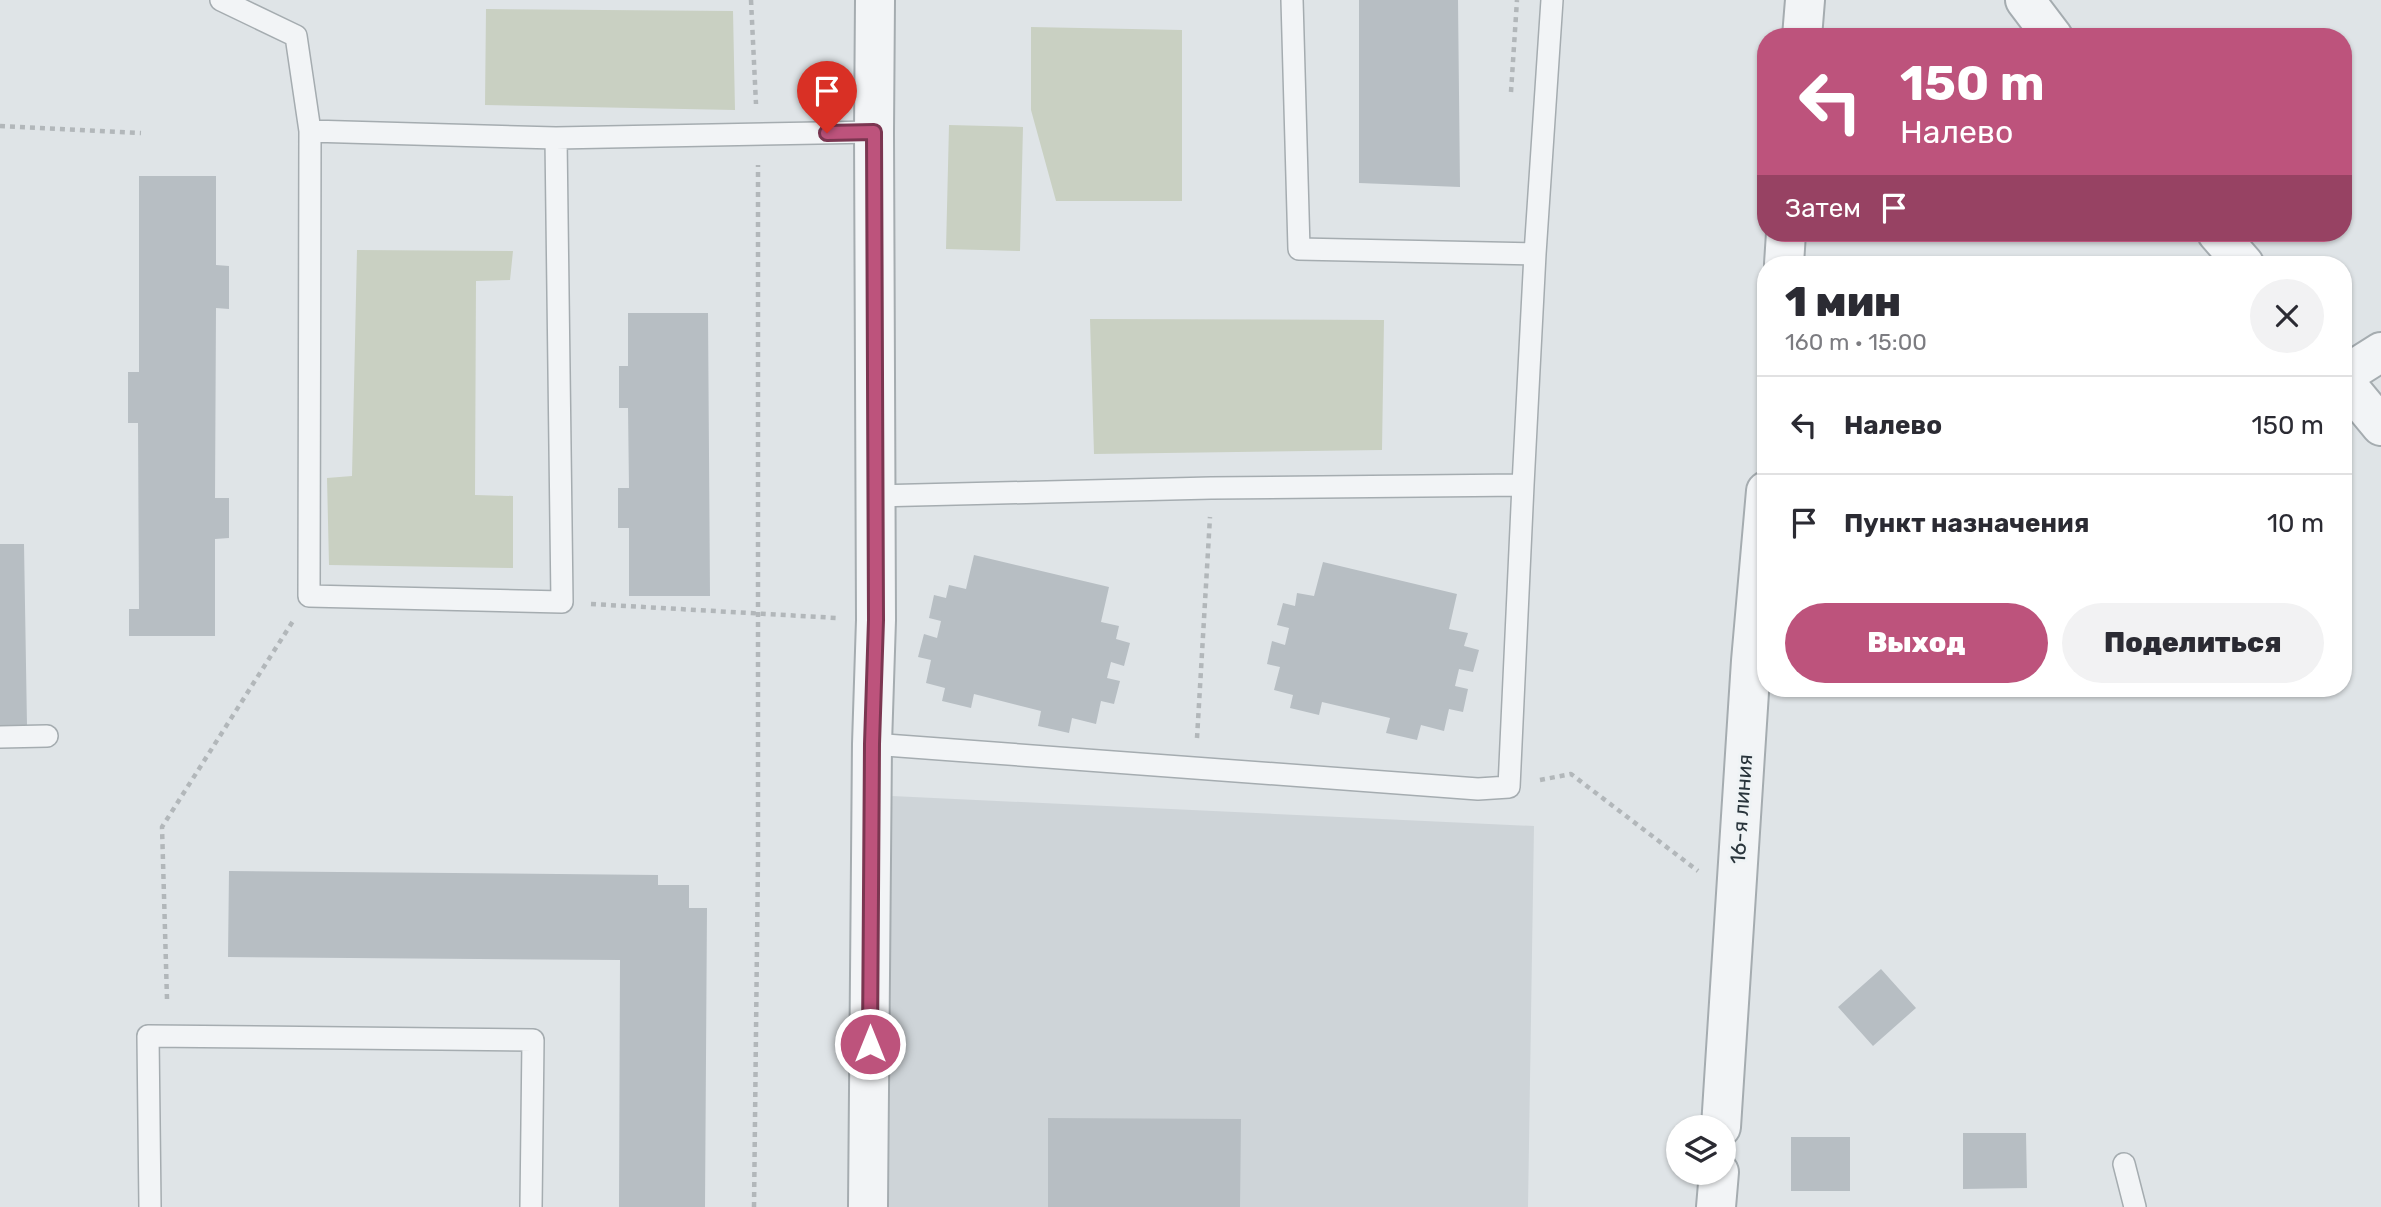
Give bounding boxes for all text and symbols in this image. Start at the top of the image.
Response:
text: 150 m [1900,54,2045,112]
icon: left [1785,56,1876,147]
pin [797,61,857,133]
icon: arrive [808,72,846,110]
text: Налево [1900,113,2013,151]
icon: arrive [1875,189,1913,227]
text: Затем [1785,193,1861,224]
text: 1 мин [1785,277,1901,327]
button: close [2250,279,2324,353]
text: 160 m · 15:00 [1785,328,1927,356]
icon: left [1785,406,1823,444]
text: Налево [1844,410,1942,441]
text: 150 m [2251,410,2324,441]
icon: arrive [1785,504,1823,542]
text: Пункт назначения [1844,508,2089,539]
text: 10 m [2267,508,2324,539]
button: Выход [1785,603,2048,683]
button: Поделиться [2062,603,2324,683]
street label: 16-я линия [1725,753,1757,865]
position arrow [833,1007,907,1081]
map controls [1666,1115,1736,1185]
button: layers [1666,1115,1736,1185]

